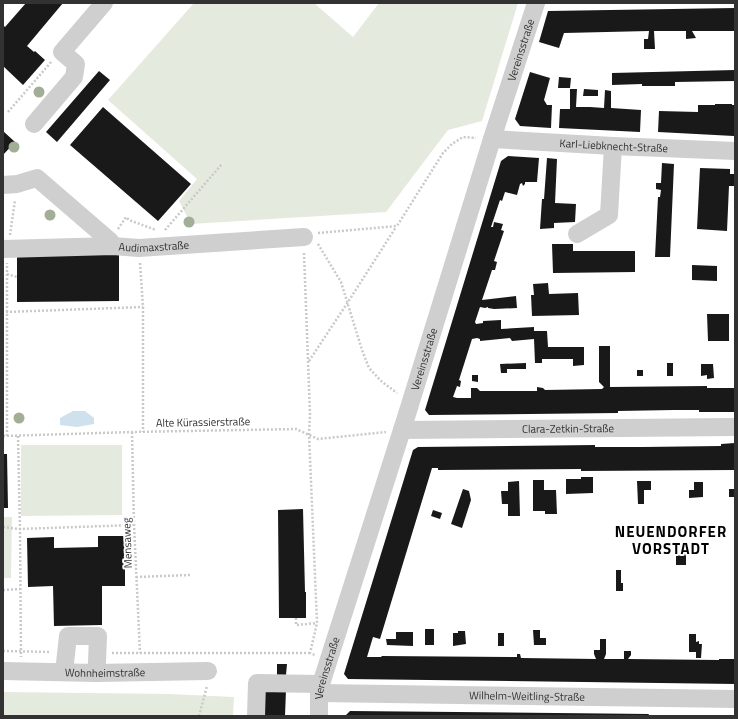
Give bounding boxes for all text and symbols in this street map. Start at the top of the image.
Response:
street label: Vereinsstraße [503,16,538,83]
street label: Karl-Liebknecht-Straße [559,135,669,156]
street label: Audimaxstraße [118,237,190,256]
street label: Vereinsstraße [407,326,441,392]
street label: Alte Kürassierstraße [156,413,251,431]
street label: Clara-Zetkin-Straße [522,420,615,437]
street label: Mensaweg [118,517,136,569]
district label: NEUENDORFER VORSTADT [615,520,727,560]
street label: Vereinsstraße [311,634,344,699]
street label: Wohnheimstraße [65,664,146,681]
street label: Wilhelm-Weitling-Straße [469,687,585,705]

